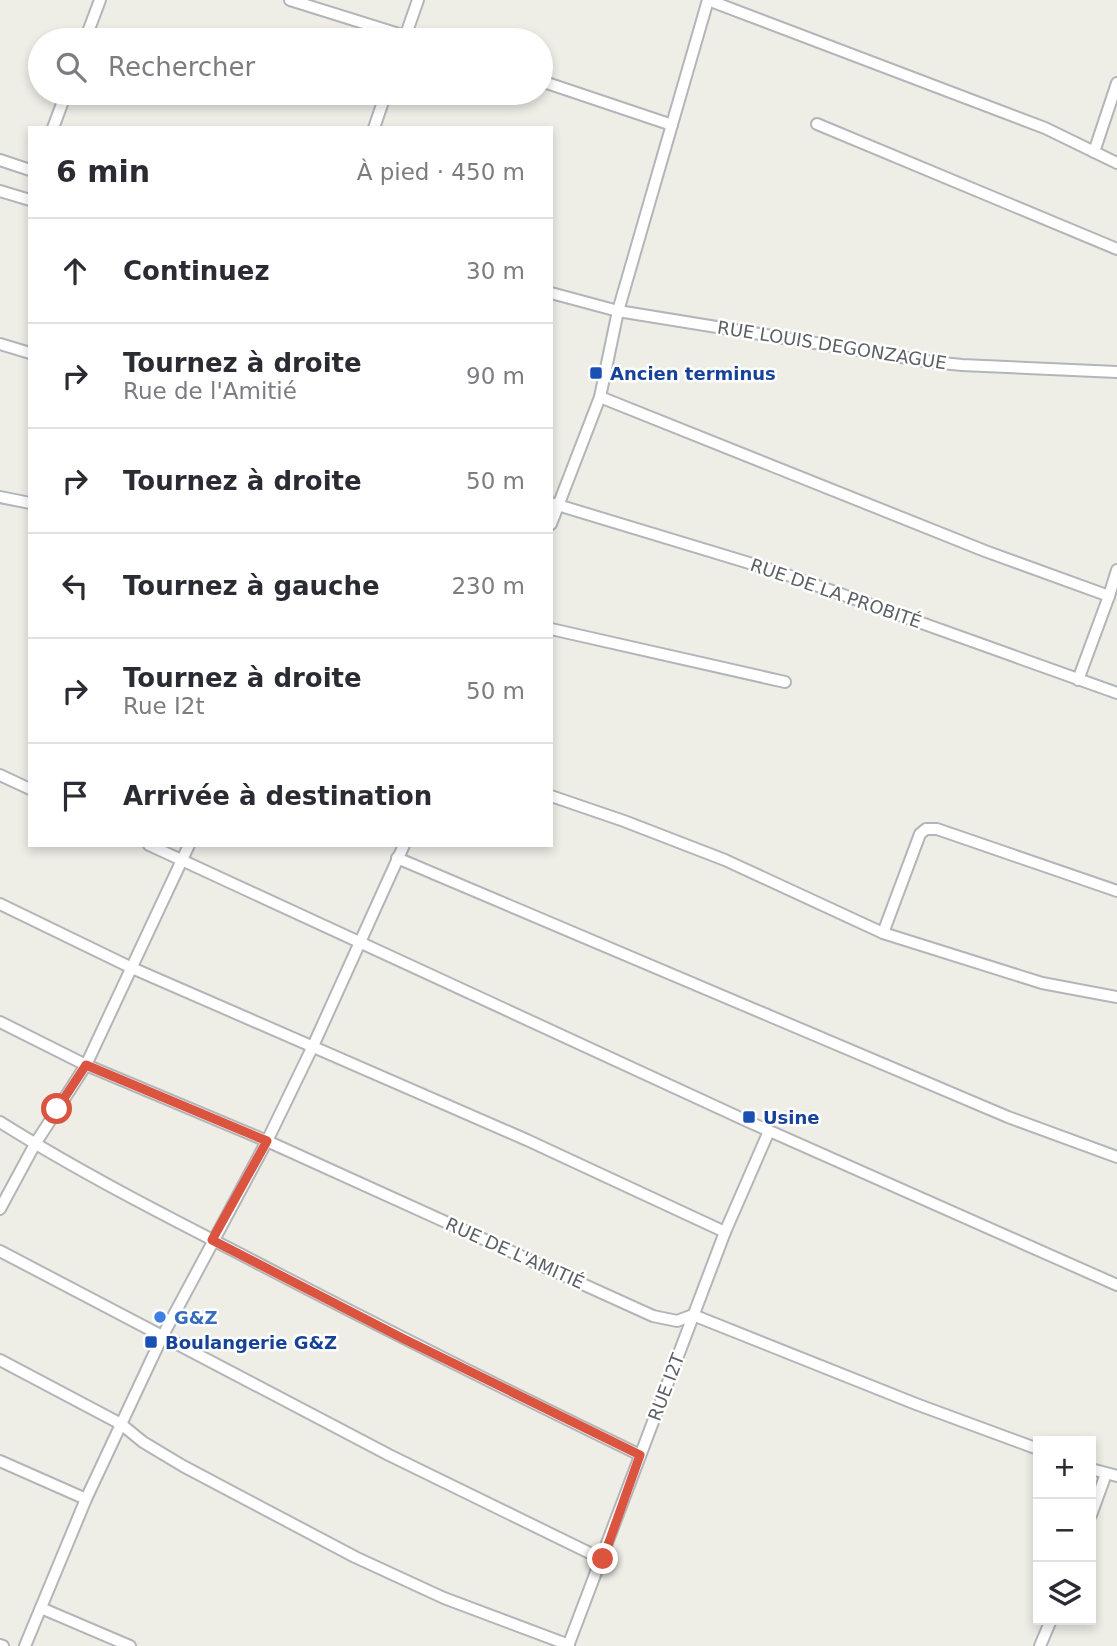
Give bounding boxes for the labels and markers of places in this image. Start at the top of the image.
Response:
place label: Ancien terminus [610,363,776,384]
marker: Ancien terminus [588,365,604,381]
place label: Usine [763,1107,820,1128]
marker: Usine [741,1109,757,1125]
place label: G&Z [174,1307,218,1328]
marker: G&Z [152,1309,168,1325]
place label: Boulangerie G&Z [165,1332,337,1353]
marker: Boulangerie G&Z [143,1334,159,1350]

